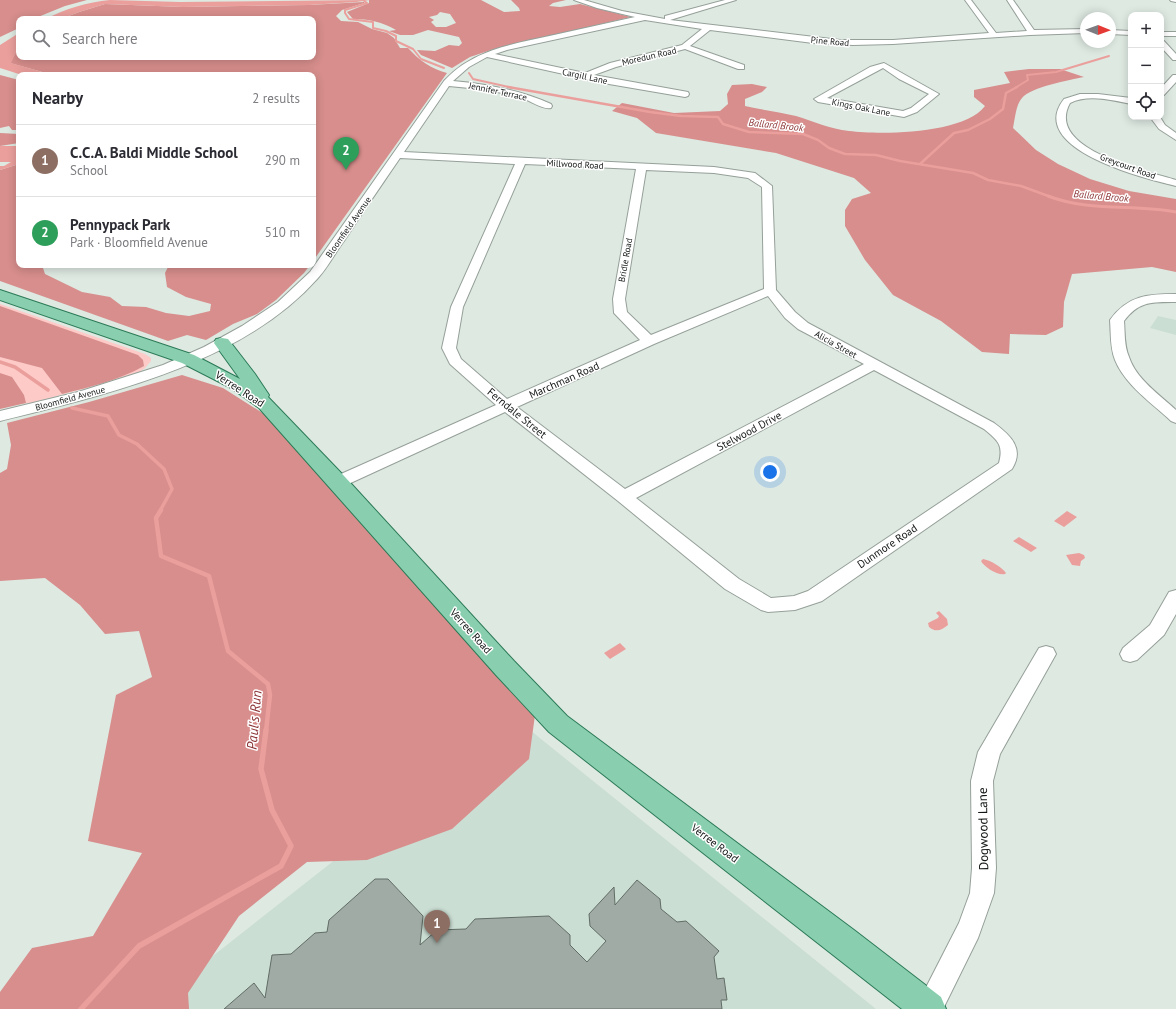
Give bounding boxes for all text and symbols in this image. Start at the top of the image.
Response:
north arrow [1080,12,1116,48]
map controls [1128,12,1164,120]
button: + [1128,12,1164,48]
search box [16,16,316,60]
icon: search [30,27,52,49]
text: Search here [62,29,138,48]
street label: Pine Road [810,34,850,48]
street label: Moredun Road [621,44,677,68]
button: − [1128,48,1164,84]
street label: Cargill Lane [561,66,609,86]
street label: Jennifer Terrace [467,79,529,103]
button: locate [1128,84,1164,120]
text: Nearby [32,87,83,109]
text: 2 results [252,90,300,107]
street label: Kings Oak Lane [831,96,892,118]
water label: Ballard Brook [748,116,805,134]
pin: 2 [333,137,359,170]
text: C.C.A. Baldi Middle School [70,143,238,162]
street label: Greycourt Road [1099,151,1157,181]
text: 1 [41,152,49,169]
text: 290 m [265,152,300,169]
street label: Millwood Road [546,157,604,171]
text: School [70,162,108,179]
water label: Ballard Brook [1073,187,1129,205]
street label: Bloomfield Avenue [323,194,373,260]
text: Pennypack Park [70,215,170,234]
text: 2 [41,224,49,241]
text: 510 m [265,224,300,241]
text: Park · Bloomfield Avenue [70,234,208,251]
street label: Bridle Road [616,237,634,283]
street label: Alicia Street [813,328,859,360]
street label: Marchman Road [527,358,601,402]
street label: Verree Road [212,367,267,410]
street label: Bloomfield Avenue [34,383,107,413]
street label: Ferndale Street [485,385,550,441]
street label: Stelwood Drive [714,408,784,454]
your location [760,462,780,482]
street label: Dunmore Road [854,521,920,571]
street label: Verree Road [446,605,495,657]
water label: Paul's Run [242,690,266,750]
street label: Dogwood Lane [974,787,992,871]
street label: Verree Road [688,820,742,865]
pin: 1 [424,910,450,943]

